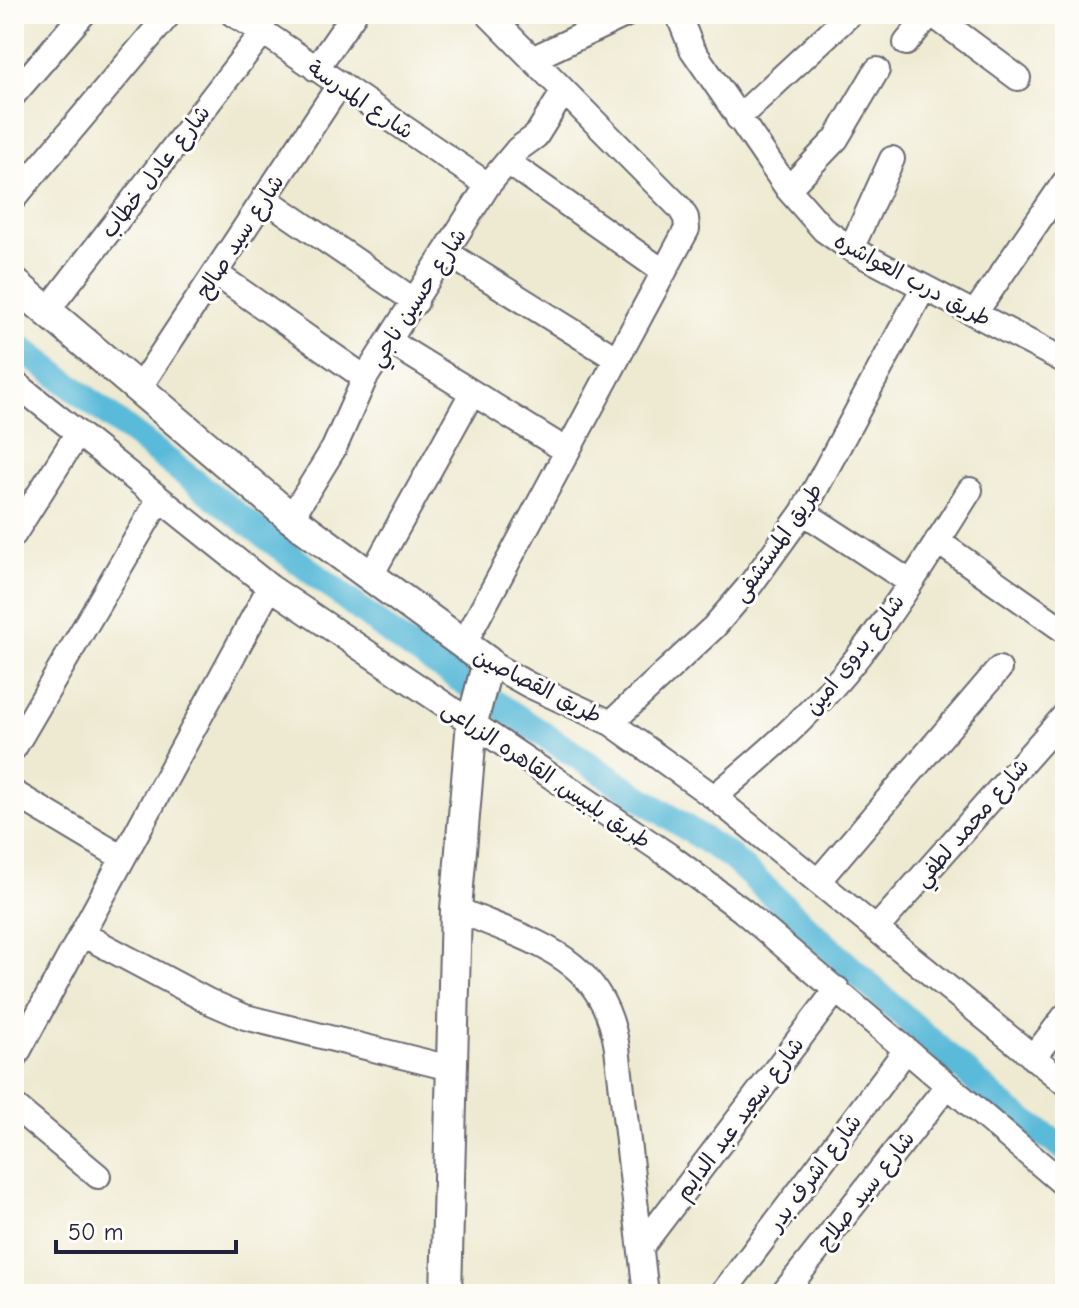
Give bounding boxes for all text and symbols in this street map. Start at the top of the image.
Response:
street label: شارع المدرسة [302,55,418,146]
street label: شارع عادل خطاب [96,100,217,244]
street label: شارع سيد صالح [190,170,291,304]
street label: شارع حسين ناجي [364,224,477,375]
street label: طريق درب العواشره [829,228,995,333]
street label: طريق المستشفى [727,478,829,607]
street label: شارع بدوى امين [800,589,912,721]
street label: طريق القصاصين [469,642,606,729]
street label: طريق بلبيس, القاهره الزراعى [437,695,656,855]
street label: شارع محمد لطفي [909,753,1039,896]
street label: شارع سعيد عبد الدايم [670,1032,812,1207]
street label: شارع اشرف بدر [761,1109,869,1239]
street label: شارع سيد صلاح [811,1126,922,1257]
scale bar [56,1204,236,1254]
text: 50 m [68,1218,124,1246]

